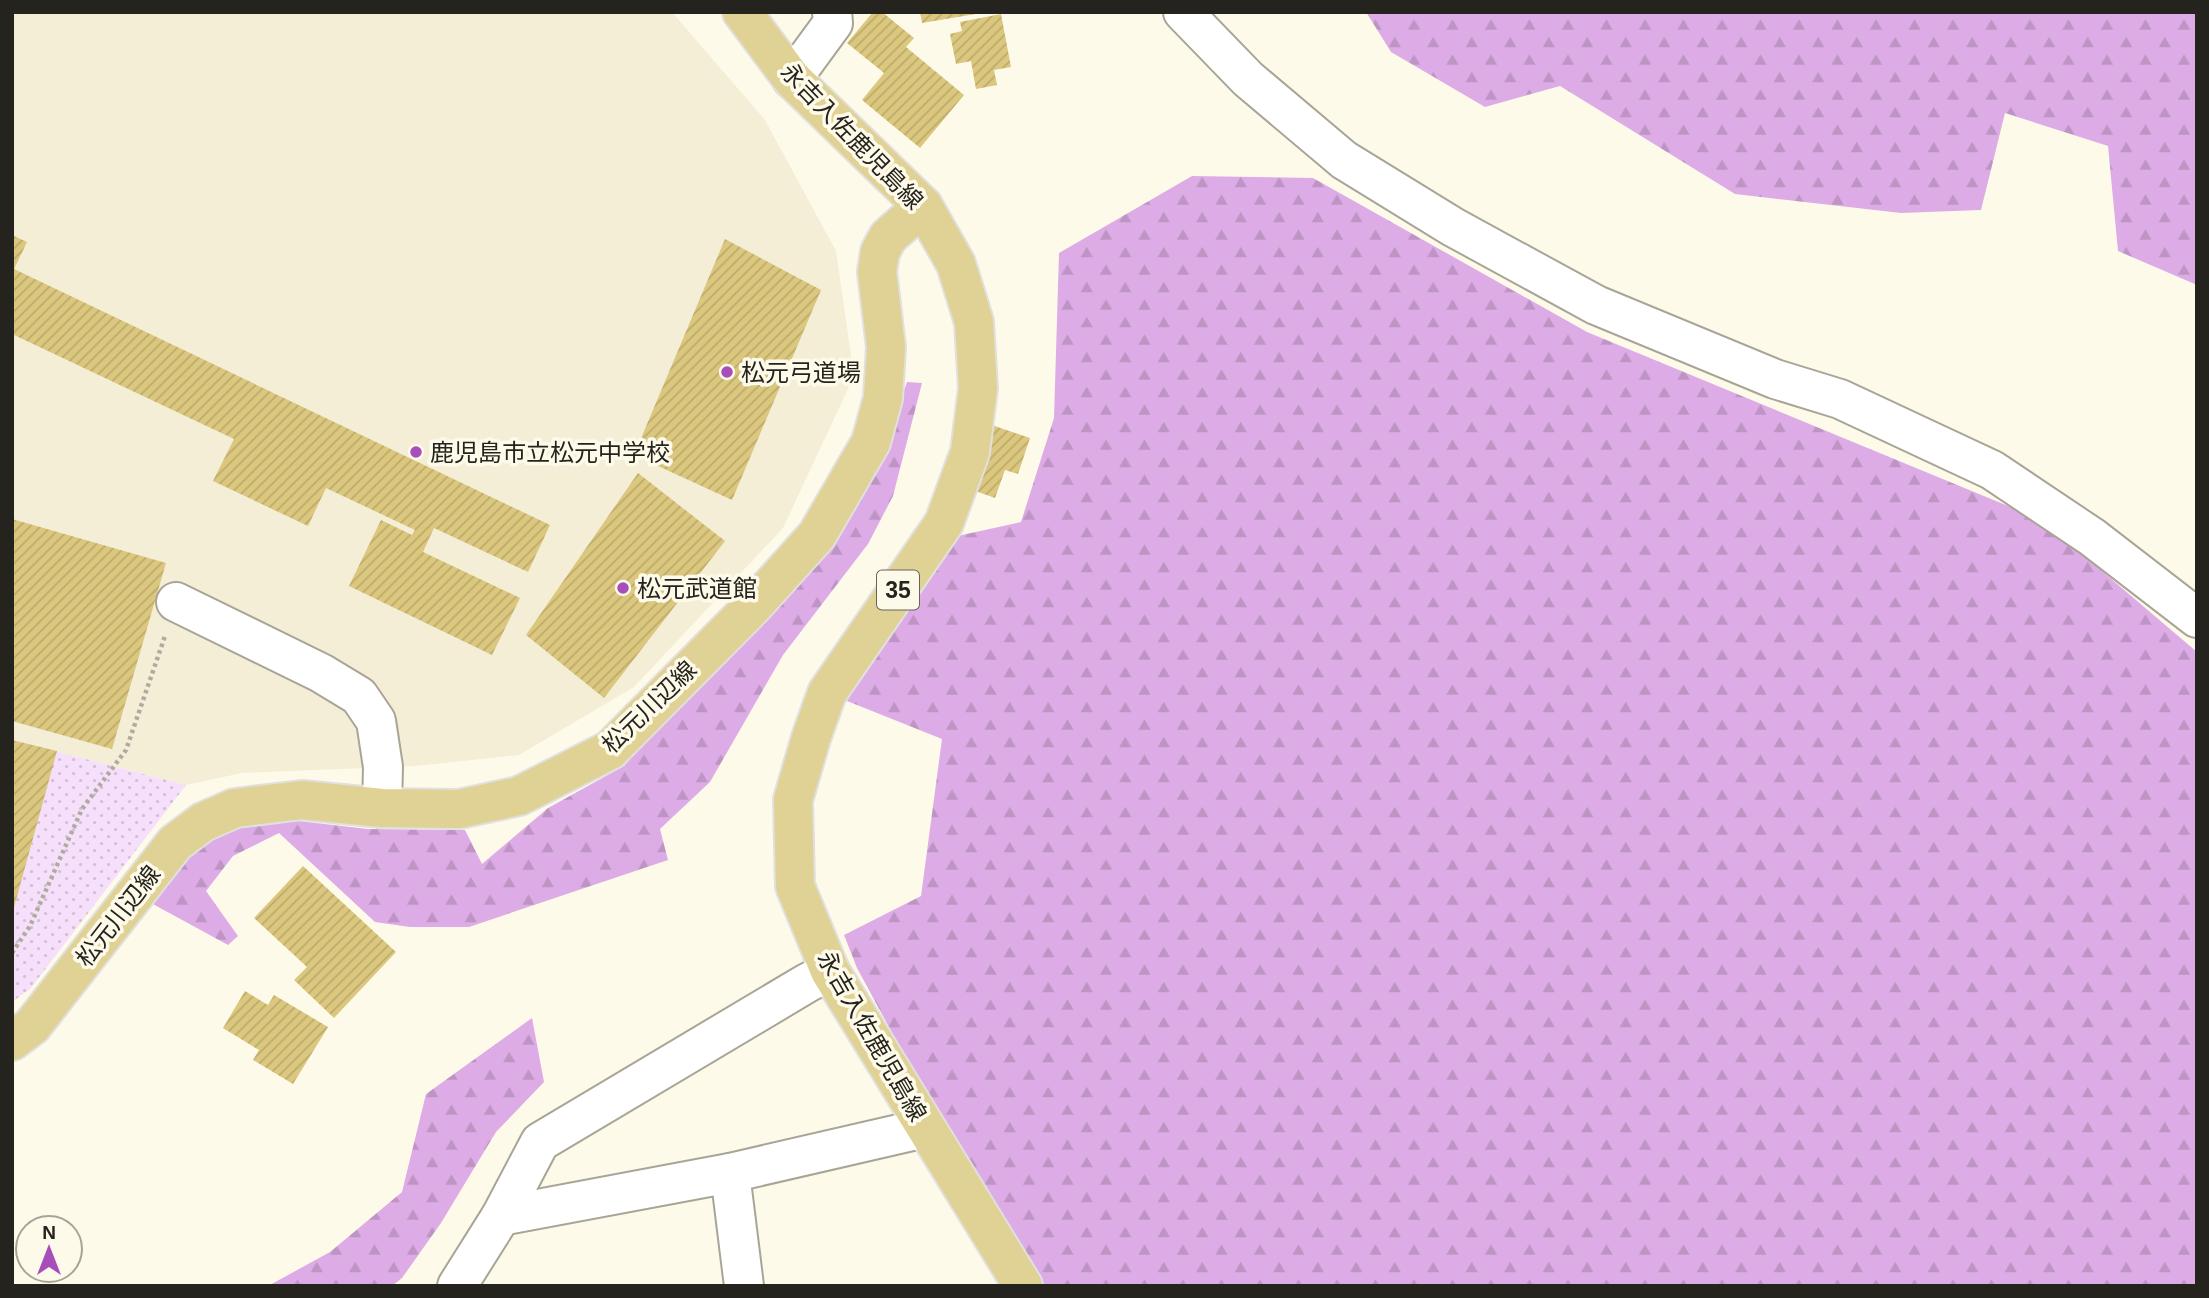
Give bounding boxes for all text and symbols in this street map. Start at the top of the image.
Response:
street label: 永吉入佐鹿児島線 [776,58,928,214]
place label: 松元弓道場 [741,359,861,386]
marker: 松元弓道場 [719,364,735,380]
place label: 鹿児島市立松元中学校 [430,439,670,466]
marker: 鹿児島市立松元中学校 [408,444,424,460]
road number: 35 [877,570,919,610]
place label: 松元武道館 [637,575,757,602]
marker: 松元武道館 [615,580,631,596]
street label: 松元川辺線 [596,656,702,758]
street label: 松元川辺線 [70,860,166,972]
street label: 永吉入佐鹿児島線 [812,946,932,1126]
north arrow [14,1214,84,1284]
text: N [42,1222,56,1243]

